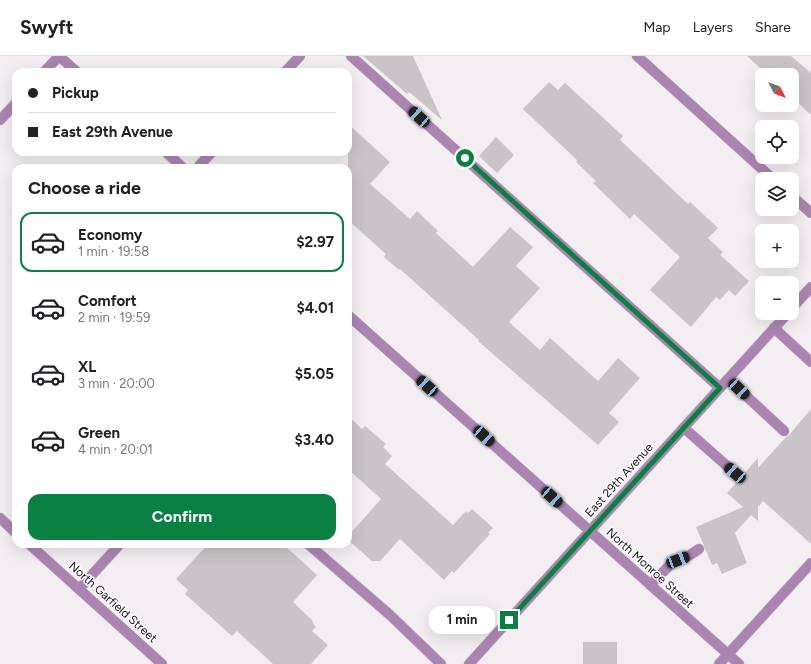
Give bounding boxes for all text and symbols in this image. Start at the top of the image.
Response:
text: Swyft [20,16,73,39]
text: Map [643,19,671,36]
text: Layers [693,19,733,36]
text: Share [755,19,791,36]
north arrow [755,68,799,112]
map controls [755,68,799,320]
text: Pickup [52,84,99,102]
car [406,105,432,129]
button: locate [755,120,799,164]
text: East 29th Avenue [52,123,173,141]
route start [456,149,474,167]
button: layers [755,172,799,216]
text: Choose a ride [28,177,141,199]
icon: car [30,224,66,260]
button: + [755,224,799,268]
text: Economy [78,226,143,244]
text: $2.97 [296,233,334,251]
text: 1 min · 19:58 [78,244,149,259]
button: − [755,276,799,320]
icon: car [30,290,66,326]
text: Comfort [78,292,137,310]
text: $4.01 [296,299,334,317]
text: 2 min · 19:59 [78,310,150,325]
icon: car [30,356,66,392]
text: XL [78,358,96,376]
text: $5.05 [295,365,334,383]
car [414,374,440,398]
text: 3 min · 20:00 [78,376,155,391]
car [726,376,752,402]
icon: car [30,422,66,458]
text: Green [78,424,120,442]
car [471,424,497,448]
text: $3.40 [294,431,334,449]
street label: East 29th Avenue [582,440,656,520]
text: 4 min · 20:01 [78,442,153,457]
car [722,461,748,485]
car [539,485,565,509]
button: Confirm [28,494,336,540]
street label: North Monroe Street [604,525,697,611]
car [665,550,691,570]
street label: North Garfield Street [66,559,160,646]
callout: 1 min [429,606,495,634]
route end [500,611,518,629]
text: 1 min [447,612,477,627]

